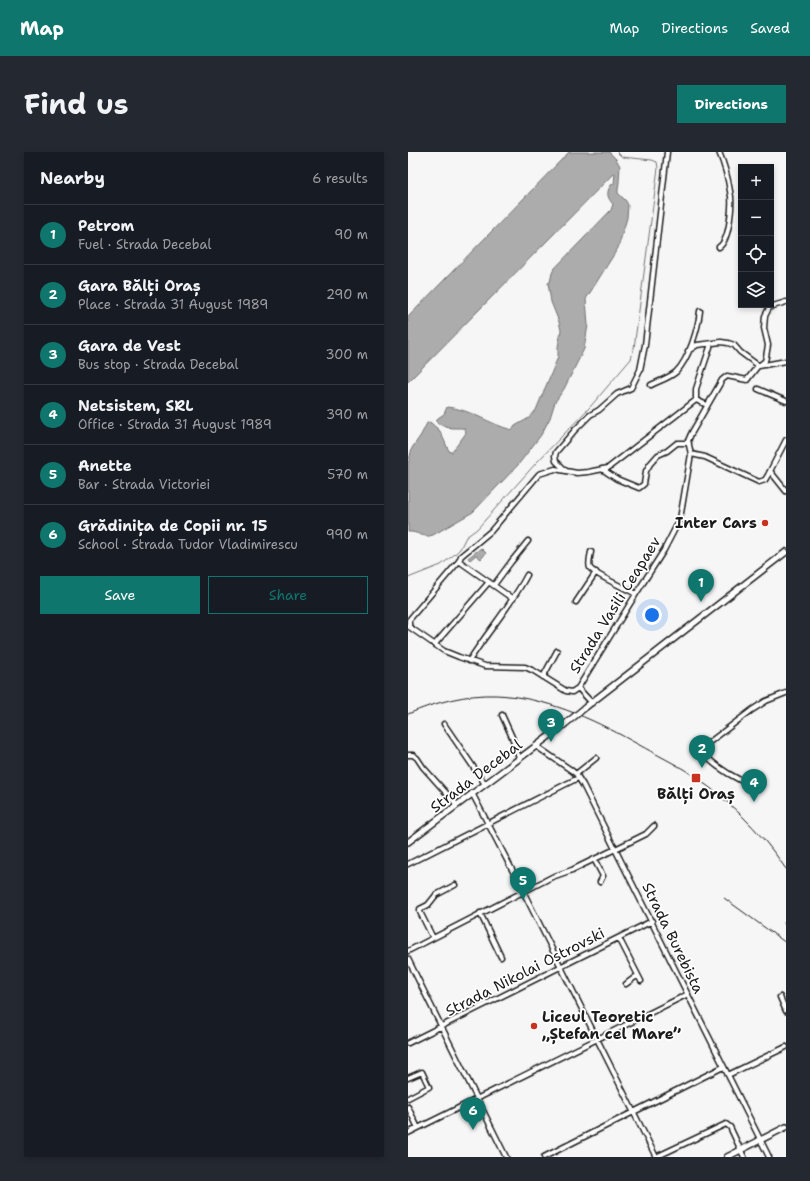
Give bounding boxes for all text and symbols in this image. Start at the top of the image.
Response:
text: Map [20,16,64,41]
text: Map [610,19,640,37]
text: Directions [662,19,728,37]
text: Saved [750,19,790,37]
text: Find us [24,85,129,123]
button: Directions [677,85,786,123]
map controls [738,164,774,308]
button: + [738,164,774,200]
text: Nearby [40,167,105,189]
text: 6 results [312,170,368,187]
button: − [738,200,774,236]
text: Petrom [78,216,134,236]
text: 1 [50,226,56,243]
text: 90 m [334,226,368,243]
text: Fuel · Strada Decebal [78,236,211,253]
button: locate [738,236,774,272]
button: layers [738,272,774,308]
text: Gara Bălți Oraș [78,276,201,296]
text: 2 [48,286,58,303]
text: 290 m [326,286,368,303]
text: Place · Strada 31 August 1989 [78,296,268,313]
text: Gara de Vest [78,336,181,356]
text: 3 [48,346,58,363]
text: 300 m [325,346,368,363]
text: Bus stop · Strada Decebal [78,356,238,373]
text: Netsistem, SRL [78,396,193,416]
text: 4 [48,406,58,423]
text: 390 m [326,406,368,423]
text: Office · Strada 31 August 1989 [78,416,272,433]
text: Anette [78,456,132,476]
text: 5 [49,466,57,483]
text: 570 m [327,466,368,483]
text: Bar · Strada Victoriei [78,476,210,493]
place label: Inter Cars [675,513,757,533]
text: Grădinița de Copii nr. 15 [78,516,267,536]
marker: Inter Cars [760,518,770,528]
text: 6 [48,526,58,543]
text: 990 m [326,526,368,543]
street label: Strada Vasili Ceapaev [565,533,665,677]
text: School · Strada Tudor Vladimirescu [78,536,298,553]
pin: 1 [688,569,714,602]
button: Save [40,576,200,614]
button: Share [208,576,368,614]
your location [642,605,662,625]
pin: 3 [538,709,564,742]
street label: Strada Decebal [426,735,526,817]
pin: 2 [689,735,715,768]
pin: 4 [741,769,767,802]
marker: Bălți Oraș [690,772,702,784]
place label: Bălți Oraș [657,784,735,805]
pin: 5 [510,867,536,900]
street label: Strada Burebista [637,879,709,997]
street label: Strada Nikolai Ostrovski [442,923,608,1021]
place label: Liceul Teoretic „Ștefan cel Mare” [542,1007,681,1045]
marker: Liceul Teoretic „Ștefan cel Mare” [529,1021,539,1031]
pin: 6 [460,1097,486,1130]

